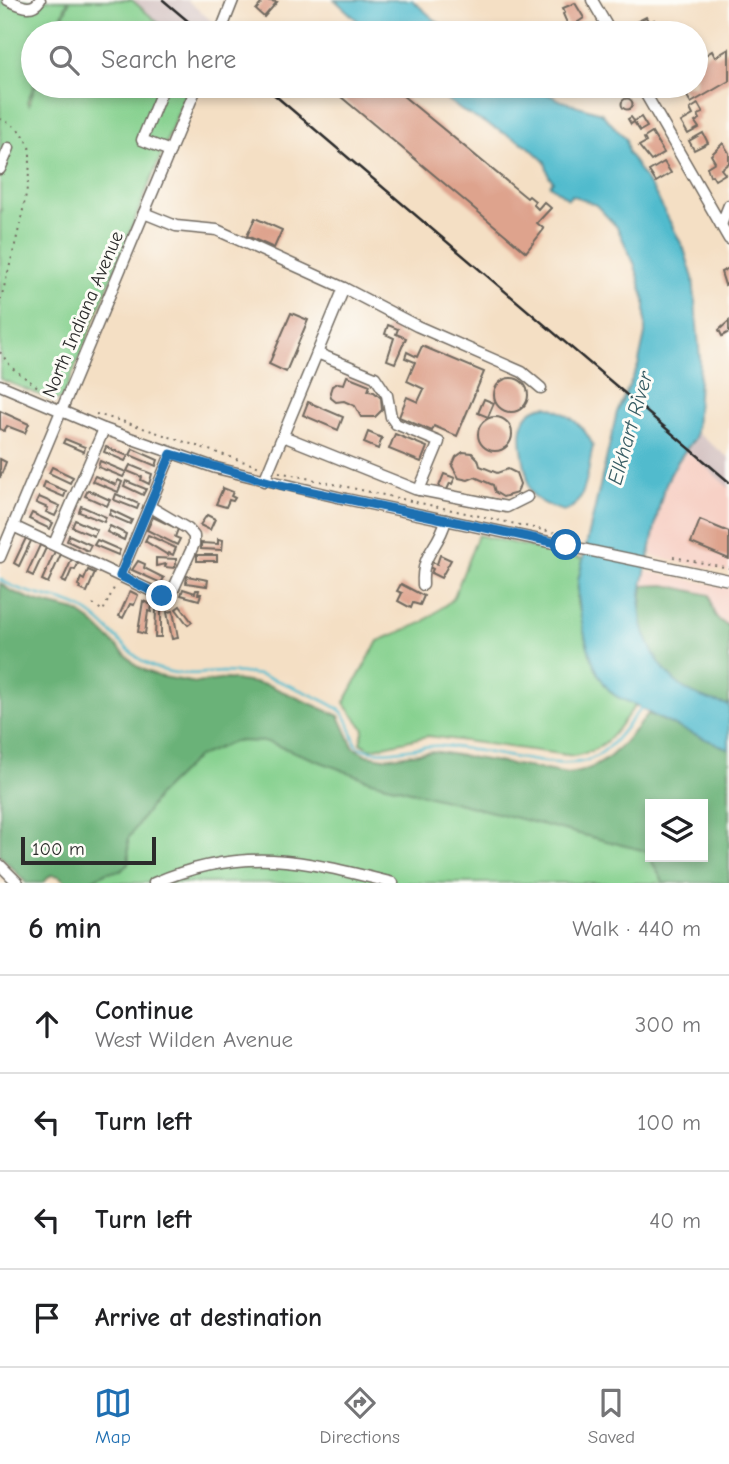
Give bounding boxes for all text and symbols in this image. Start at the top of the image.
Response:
search box [21,21,708,98]
icon: search [45,41,83,79]
text: Search here [101,45,236,75]
street label: North Indiana Avenue [38,228,128,401]
water label: Elkhart River [602,367,658,487]
route start [550,529,581,560]
route end [146,580,177,611]
map controls [645,799,708,862]
button: layers [645,799,708,862]
scale bar [21,834,156,866]
text: 100 m [32,838,85,860]
text: 6 min [28,911,102,946]
text: Walk · 440 m [572,915,701,942]
text: Continue [95,996,193,1026]
icon: ahead [28,1005,66,1043]
text: 300 m [635,1011,701,1038]
text: West Wilden Avenue [95,1026,293,1053]
icon: left [28,1103,66,1141]
text: Turn left [95,1107,192,1137]
text: 100 m [637,1109,701,1136]
icon: left [28,1201,66,1239]
text: Turn left [95,1205,192,1235]
text: 40 m [649,1207,701,1234]
icon: arrive [28,1299,66,1337]
text: Arrive at destination [95,1303,322,1333]
tab: Map [94,1384,132,1448]
tab: Directions [320,1384,400,1448]
tab: Saved [588,1384,635,1448]

